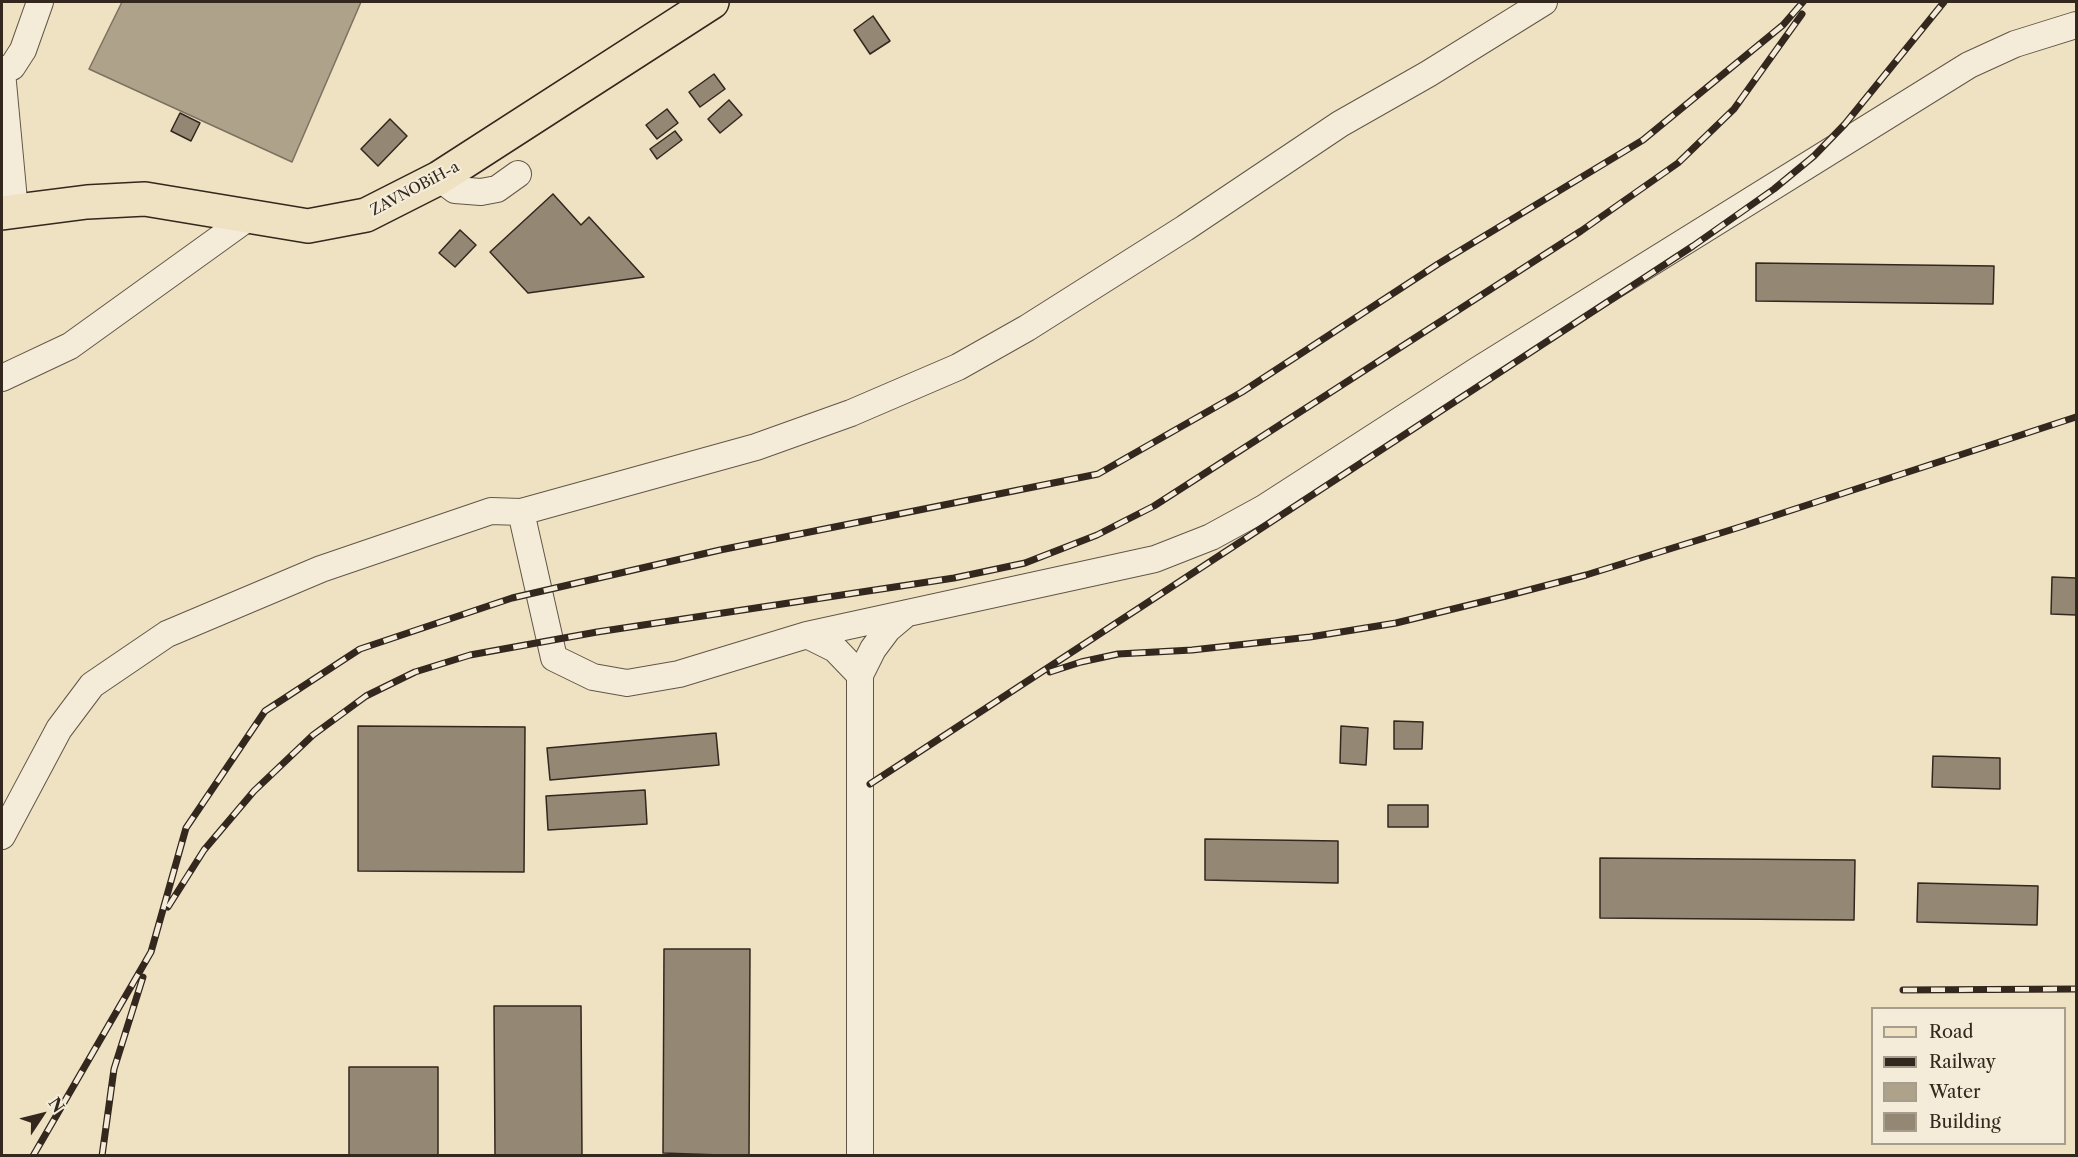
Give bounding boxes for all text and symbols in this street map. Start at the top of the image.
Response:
street label: ZAVNOBiH-a [368,158,462,220]
legend [1871,1007,2066,1145]
text: Road [1929,1021,1974,1043]
text: Railway [1929,1051,1996,1073]
text: Water [1929,1081,1981,1103]
north arrow [12,1085,72,1145]
text: N [45,1093,69,1116]
text: Building [1929,1111,2001,1133]

